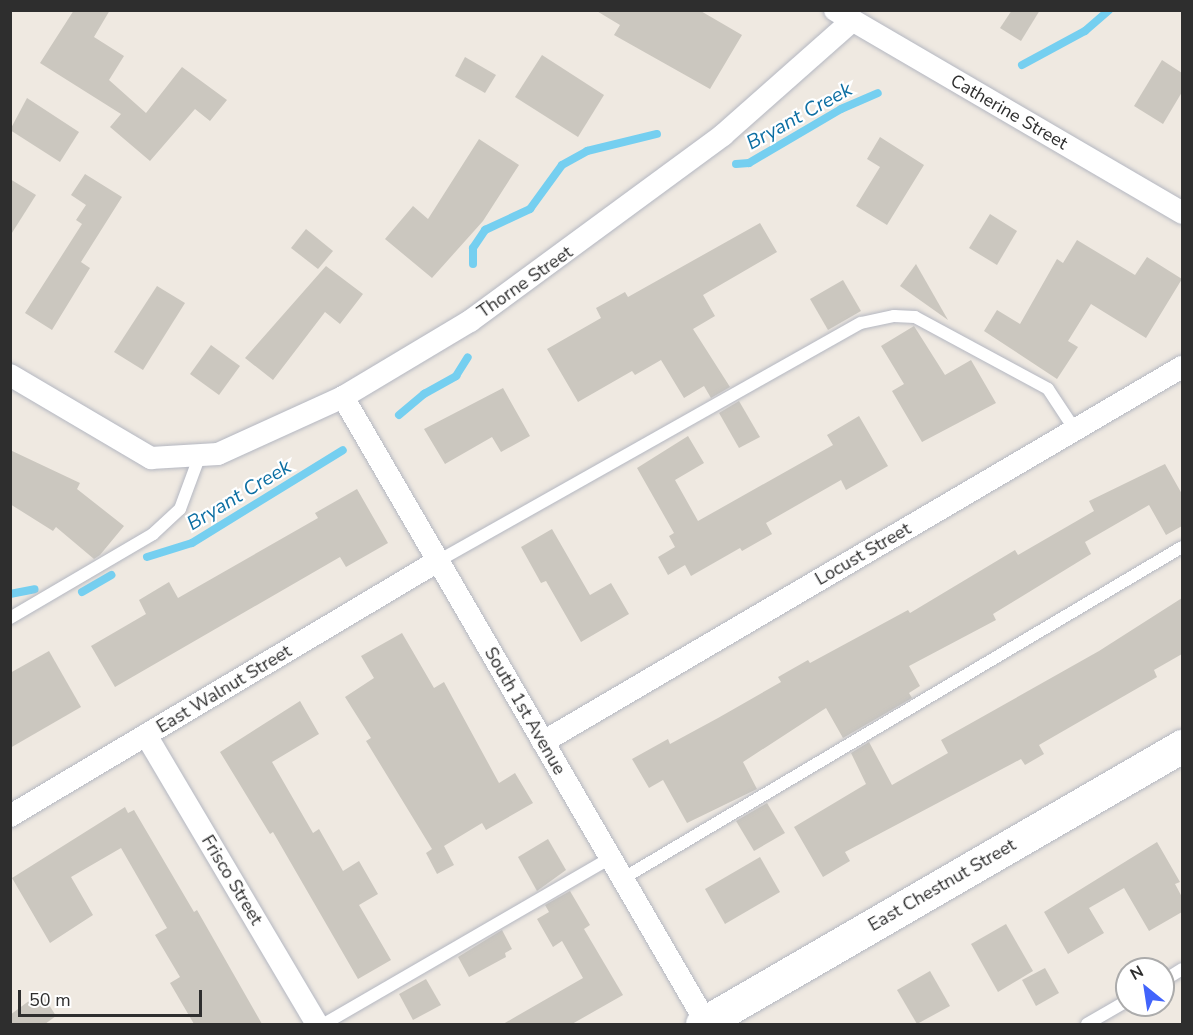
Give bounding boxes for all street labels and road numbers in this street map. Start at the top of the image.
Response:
street label: Catherine Street [947,70,1071,154]
street label: Thorne Street [473,241,577,323]
street label: Locust Street [811,518,915,590]
street label: East Walnut Street [153,640,295,738]
street label: South 1st Avenue [480,643,570,779]
street label: Frisco Street [197,831,267,929]
street label: East Chestnut Street [864,834,1020,936]

